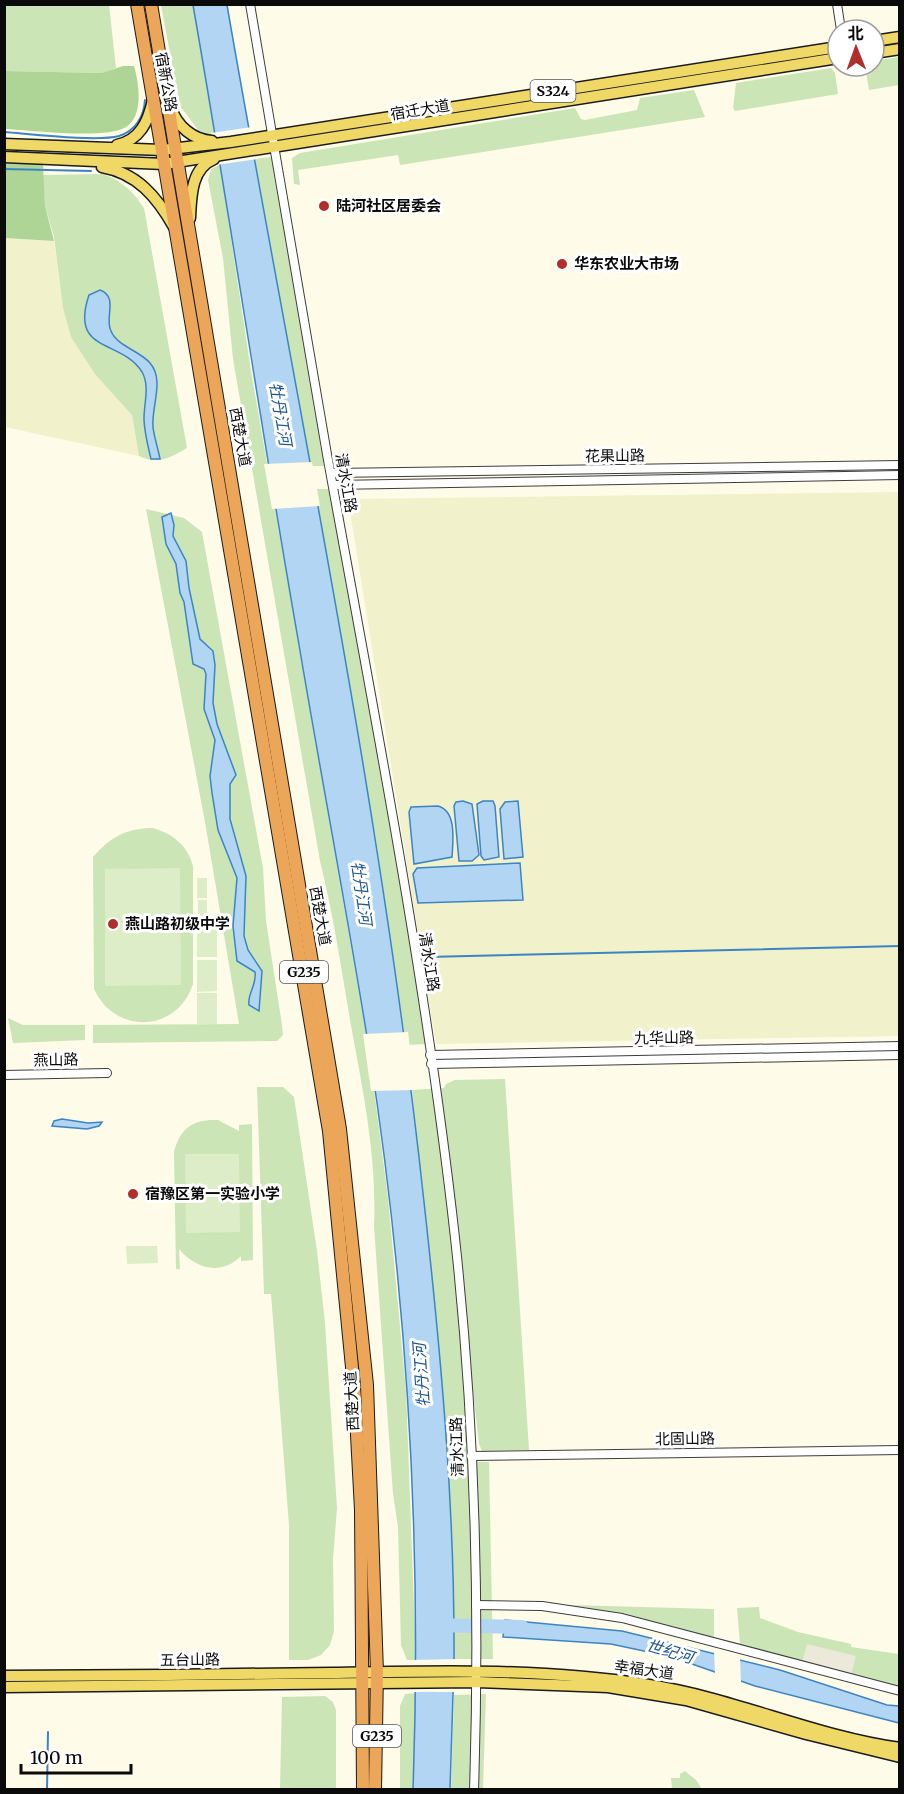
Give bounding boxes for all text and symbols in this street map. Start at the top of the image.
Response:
north arrow [826,18,886,78]
text: 北 [848,23,864,43]
street label: 宿新公路 [152,51,181,113]
road number: S324 [530,80,576,102]
street label: 宿迁大道 [389,95,451,124]
place label: 陆河社区居委会 [336,196,441,215]
marker: 陆河社区居委会 [317,199,331,213]
place label: 华东农业大市场 [574,254,679,273]
marker: 华东农业大市场 [555,257,569,271]
water label: 牡丹江河 [266,381,297,450]
street label: 西楚大道 [226,406,255,468]
street label: 花果山路 [585,445,645,466]
street label: 清水江路 [332,452,361,514]
water label: 牡丹江河 [348,860,377,929]
street label: 西楚大道 [306,885,335,947]
place label: 燕山路初级中学 [125,914,230,933]
marker: 燕山路初级中学 [106,917,120,931]
street label: 清水江路 [415,931,444,993]
road number: G235 [280,961,328,983]
street label: 九华山路 [634,1027,694,1048]
street label: 燕山路 [33,1050,79,1069]
place label: 宿豫区第一实验小学 [145,1184,280,1203]
marker: 宿豫区第一实验小学 [126,1187,140,1201]
water label: 牡丹江河 [409,1339,433,1408]
street label: 西楚大道 [340,1371,363,1431]
street label: 清水江路 [446,1417,467,1477]
street label: 北固山路 [655,1428,715,1449]
water label: 世纪河 [644,1635,699,1668]
street label: 五台山路 [160,1649,220,1670]
street label: 幸福大道 [613,1656,675,1683]
road number: G235 [353,1725,401,1747]
scale bar [21,1737,130,1775]
text: 100 m [30,1746,83,1769]

